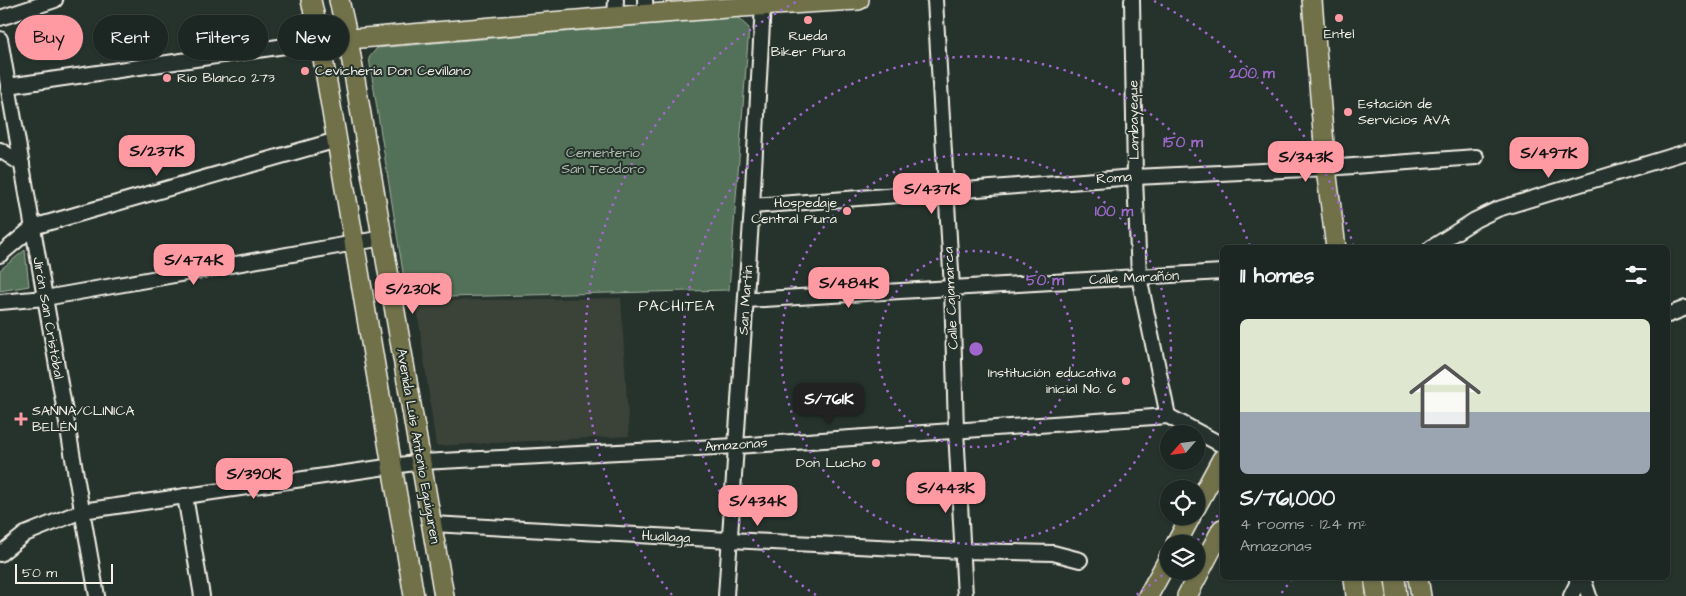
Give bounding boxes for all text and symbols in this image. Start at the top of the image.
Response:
marker: Entel [1333,12,1345,24]
marker: Rueda Biker Piura [802,14,814,26]
chip: Buy [15,15,83,60]
chip: Rent [93,15,168,60]
chip: Filters [178,15,268,60]
chip: New [278,15,349,60]
place label: Entel [1324,24,1354,44]
place label: Rueda Biker Piura [771,26,845,62]
place label: Cevichería Don Cevillano [315,61,471,81]
text: 200 m [1228,63,1275,84]
marker: Cevichería Don Cevillano [299,65,311,77]
place label: Rio Blanco 273 [177,68,275,88]
marker: Rio Blanco 273 [161,72,173,84]
street label: Lambayeque [1123,79,1145,160]
place label: Estación de Servicios AVA [1358,94,1450,130]
marker: Estación de Servicios AVA [1342,106,1354,118]
text: 150 m [1163,132,1203,153]
pin: S/237K [116,134,198,177]
pin: S/497K [1508,136,1590,179]
text: S/237K [130,140,184,162]
pin: S/343K [1265,140,1347,183]
text: S/497K [1520,142,1578,164]
park label: Cementerio San Teodoro [561,143,645,179]
text: S/343K [1279,146,1333,168]
street label: Roma [1095,167,1133,189]
pin: S/437K [891,172,973,215]
text: S/437K [904,178,960,200]
place label: Hospedaje Central Piura [751,193,837,229]
text: 100 m [1095,201,1134,222]
marker: Hospedaje Central Piura [841,205,853,217]
pin: S/474K [153,244,235,286]
street label: Calle Cajamarca [938,246,964,350]
text: S/474K [165,249,223,271]
street label: Jirón San Cristóbal [27,255,69,381]
text: 11 homes [1240,261,1314,290]
icon: filters [1622,261,1650,289]
street label: San Martín [734,264,758,336]
pin: S/484K [808,266,890,309]
street label: Calle Marañón [1089,266,1179,290]
text: 50 m [1026,270,1064,291]
pin: S/230K [372,272,454,315]
text: S/484K [819,272,879,294]
text: S/230K [386,278,440,300]
district label: PACHITEA [639,296,715,317]
centre of rings [967,340,985,358]
street label: Avenida Luis Antonio Eguiguren [391,347,445,545]
icon: home [1400,351,1490,441]
place label: Institución educativa inicial No. 6 [988,363,1116,399]
marker: Institución educativa inicial No. 6 [1120,375,1132,387]
pin: S/761K [788,382,870,425]
text: S/761K [804,388,854,410]
place label: SANNA/CLINICA BELÉN [32,401,134,437]
marker: SANNA/CLINICA BELÉN [14,412,28,426]
north arrow [1160,425,1205,470]
map controls [1160,425,1205,580]
street label: Amazonas [704,433,768,457]
place label: Don Lucho [796,453,866,473]
marker: Don Lucho [870,457,882,469]
pin: S/390K [213,458,295,500]
text: S/390K [227,463,281,485]
pin: S/443K [905,472,987,514]
text: S/443K [917,477,975,499]
button: locate [1160,480,1205,525]
pin: S/434K [717,484,799,527]
text: S/761,000 [1240,484,1335,513]
text: S/434K [729,490,787,512]
text: 4 rooms · 124 m² [1240,513,1367,535]
street label: Huallaga [641,526,691,548]
button: layers [1160,535,1205,580]
text: Amazonas [1240,535,1312,557]
scale bar [15,561,112,584]
text: 50 m [22,563,57,583]

